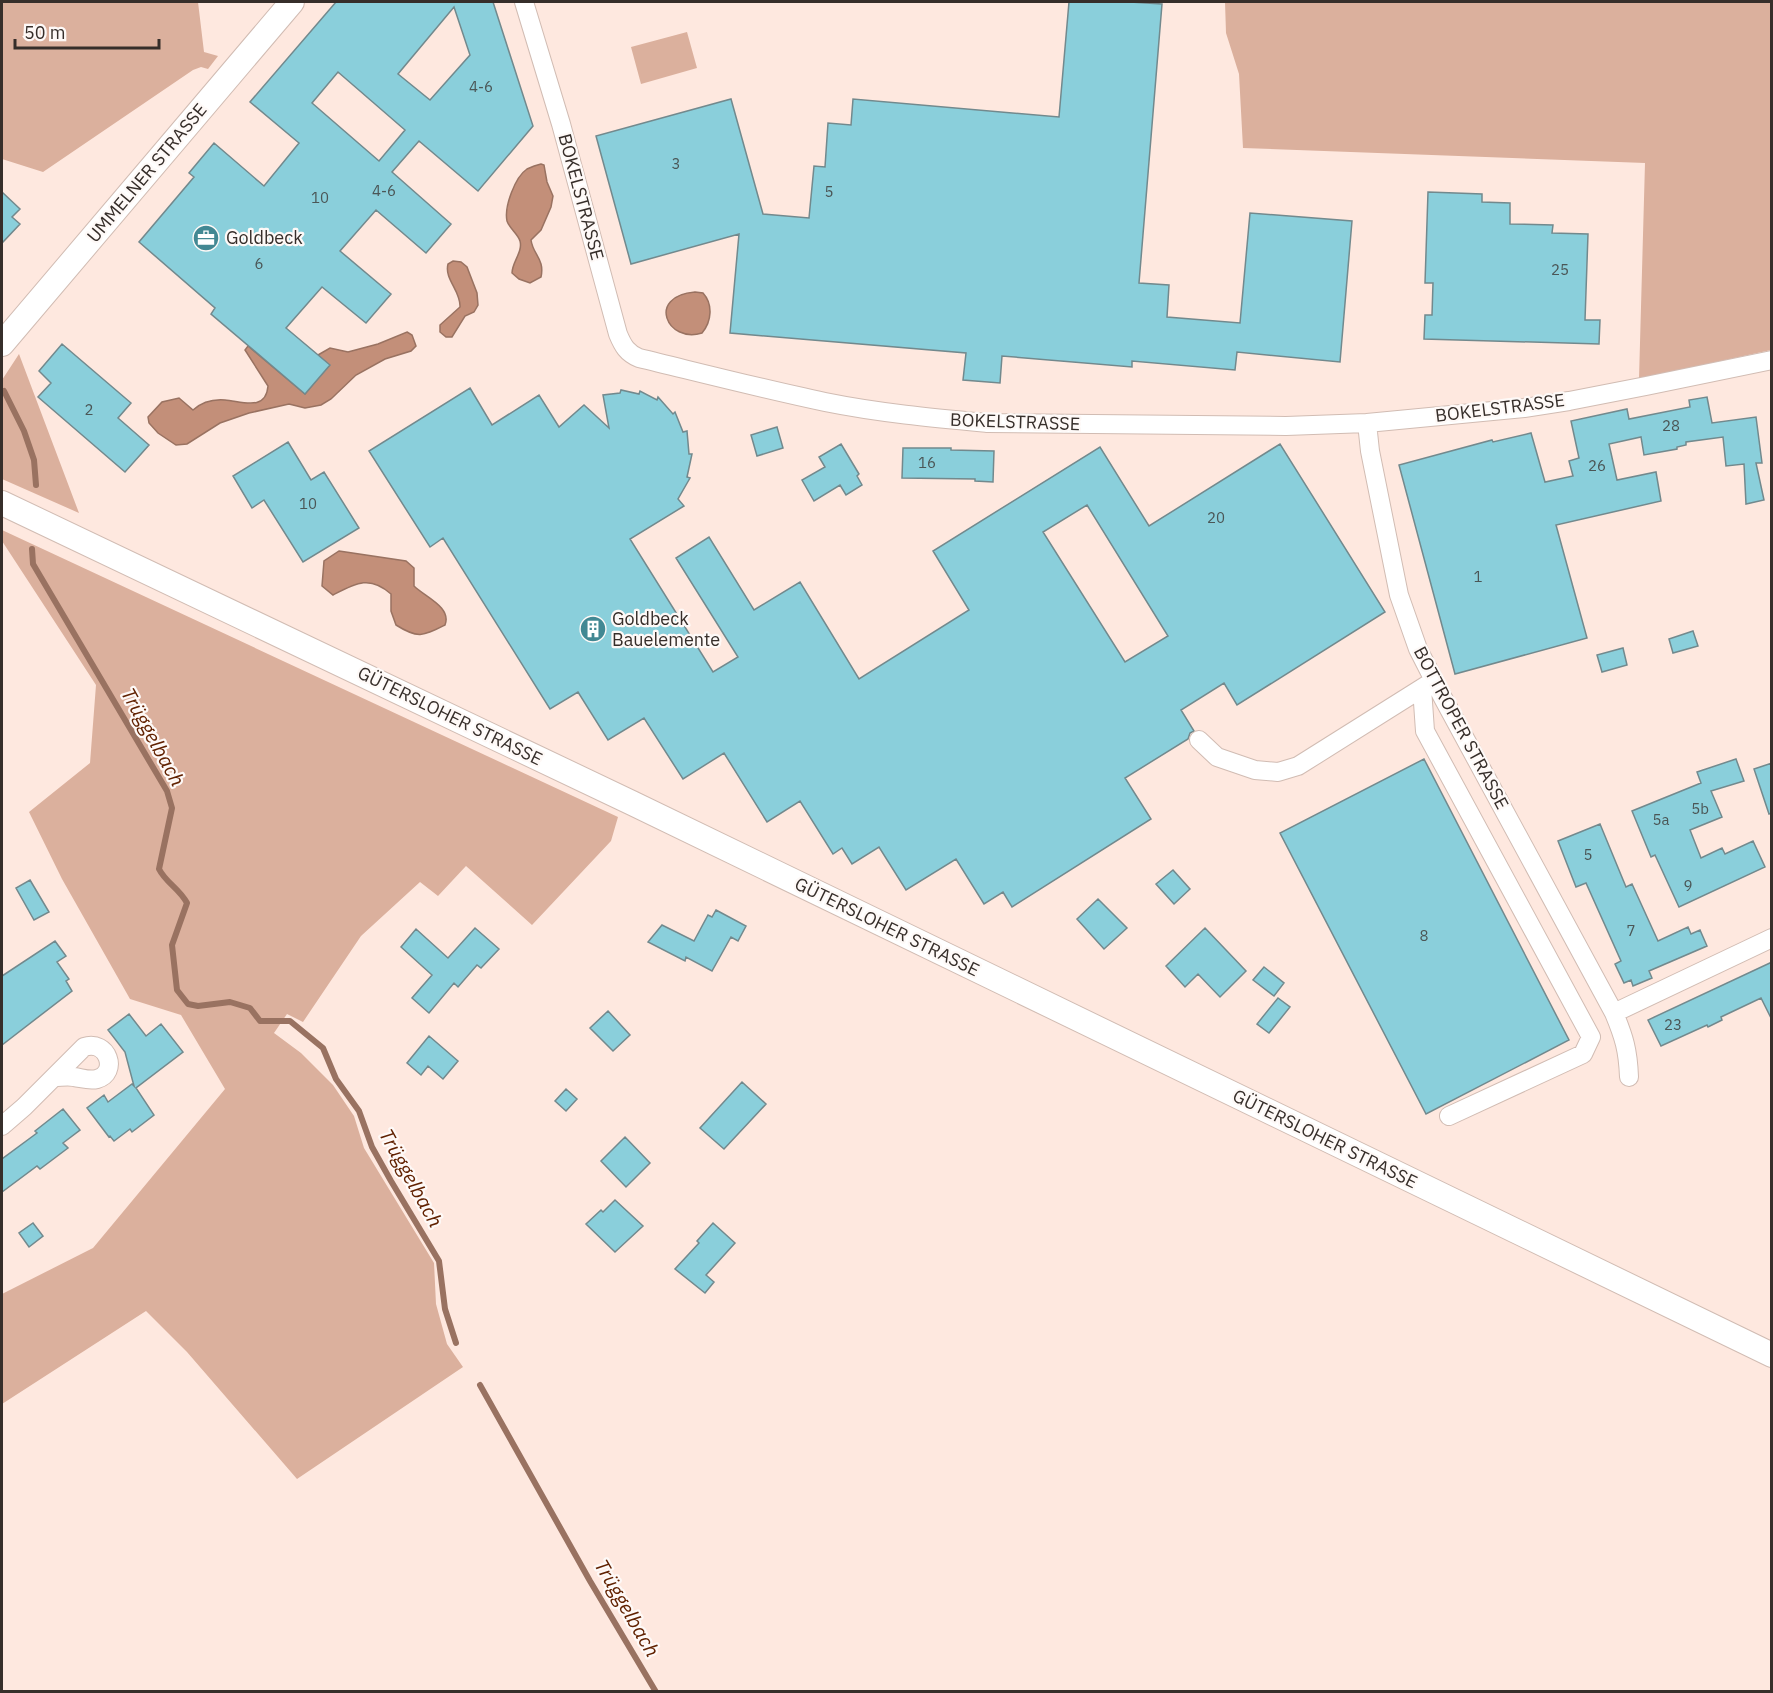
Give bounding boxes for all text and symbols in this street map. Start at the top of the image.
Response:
scale bar [15,12,159,50]
text: 50 m [24,21,66,44]
house number: 4-6 [469,77,493,96]
street label: UMMELNER STRASSE [82,98,212,247]
street label: BOKELSTRASSE [554,131,609,263]
house number: 3 [671,154,681,173]
house number: 4-6 [372,181,396,200]
house number: 5 [824,182,834,201]
house number: 10 [311,188,329,207]
office icon: Goldbeck [191,223,221,253]
place label: Goldbeck [226,226,303,249]
house number: 6 [254,254,264,273]
house number: 25 [1551,260,1569,279]
street label: BOKELSTRASSE [1434,388,1566,427]
house number: 2 [84,400,94,419]
street label: BOKELSTRASSE [950,408,1080,435]
house number: 28 [1662,416,1680,435]
house number: 16 [918,453,936,472]
house number: 26 [1588,456,1606,475]
house number: 10 [299,494,317,513]
house number: 20 [1207,508,1225,527]
house number: 1 [1473,567,1483,586]
place label: Goldbeck Bauelemente [612,607,720,651]
building icon: Goldbeck Bauelemente [578,614,608,644]
street label: BOTTROPER STRASSE [1409,642,1514,813]
street label: GÜTERSLOHER STRASSE [354,661,546,770]
water label: Trüggelbach [115,683,192,791]
house number: 5b [1691,799,1709,818]
house number: 5a [1652,810,1670,829]
house number: 5 [1583,845,1593,864]
street label: GÜTERSLOHER STRASSE [791,872,983,981]
house number: 9 [1683,876,1693,895]
house number: 7 [1626,921,1636,940]
house number: 8 [1419,926,1429,945]
house number: 23 [1664,1015,1682,1034]
street label: GÜTERSLOHER STRASSE [1229,1084,1421,1193]
water label: Trüggelbach [373,1124,450,1232]
water label: Trüggelbach [589,1554,666,1662]

